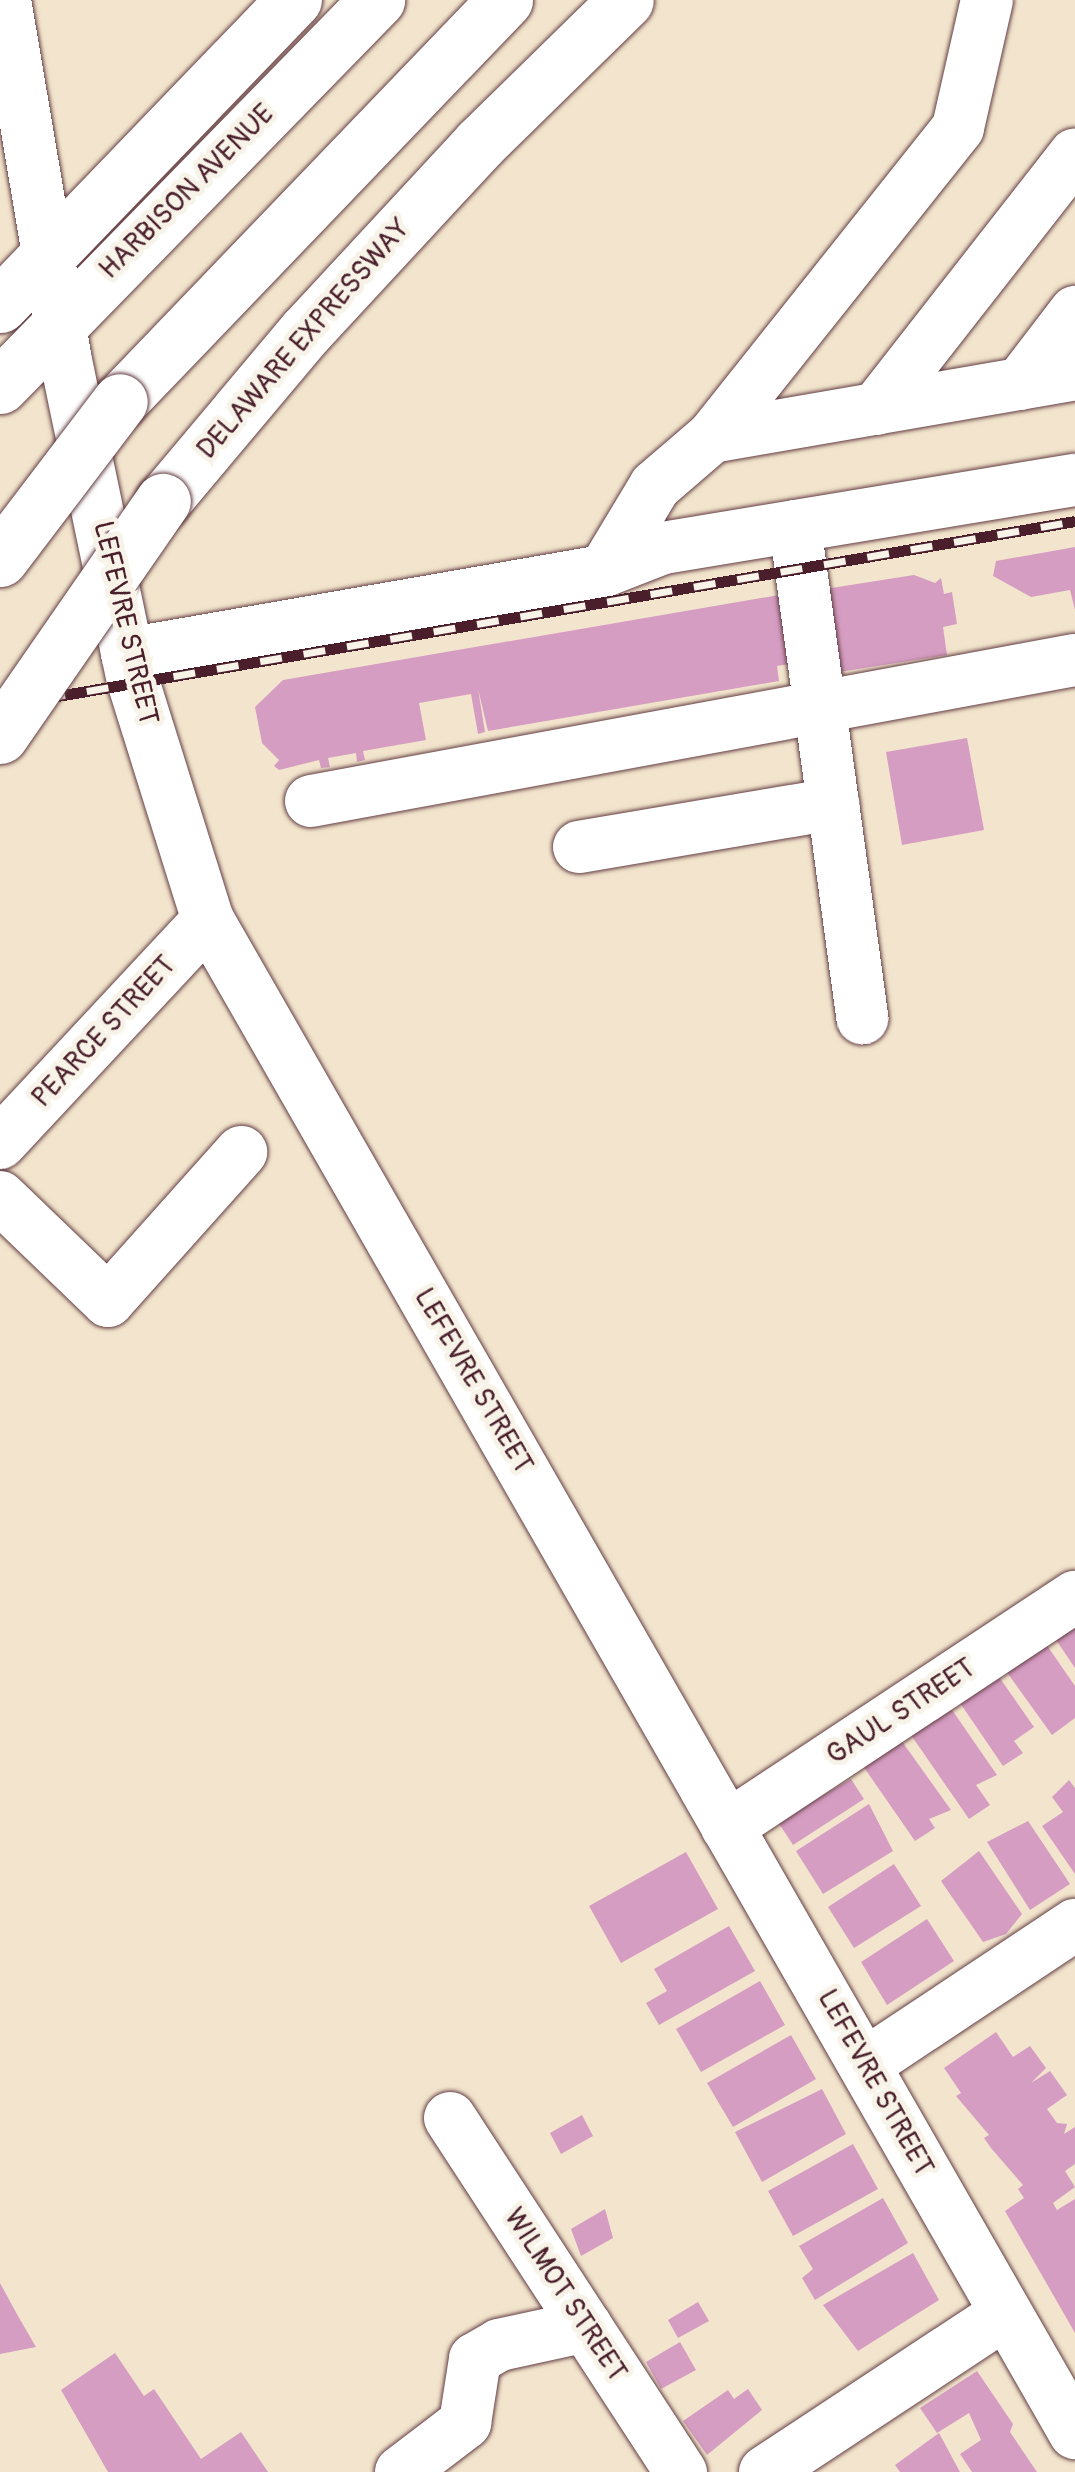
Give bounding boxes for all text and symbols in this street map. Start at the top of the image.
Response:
street label: HARBISON AVENUE [93,98,281,286]
street label: DELAWARE EXPRESSWAY [190,212,418,466]
street label: LEFEVRE STREET [85,518,165,728]
street label: PEARCE STREET [25,949,183,1115]
street label: LEFEVRE STREET [406,1282,540,1480]
street label: GAUL STREET [821,1652,981,1772]
street label: LEFEVRE STREET [810,1984,940,2182]
street label: WILMOT STREET [496,2202,634,2388]

